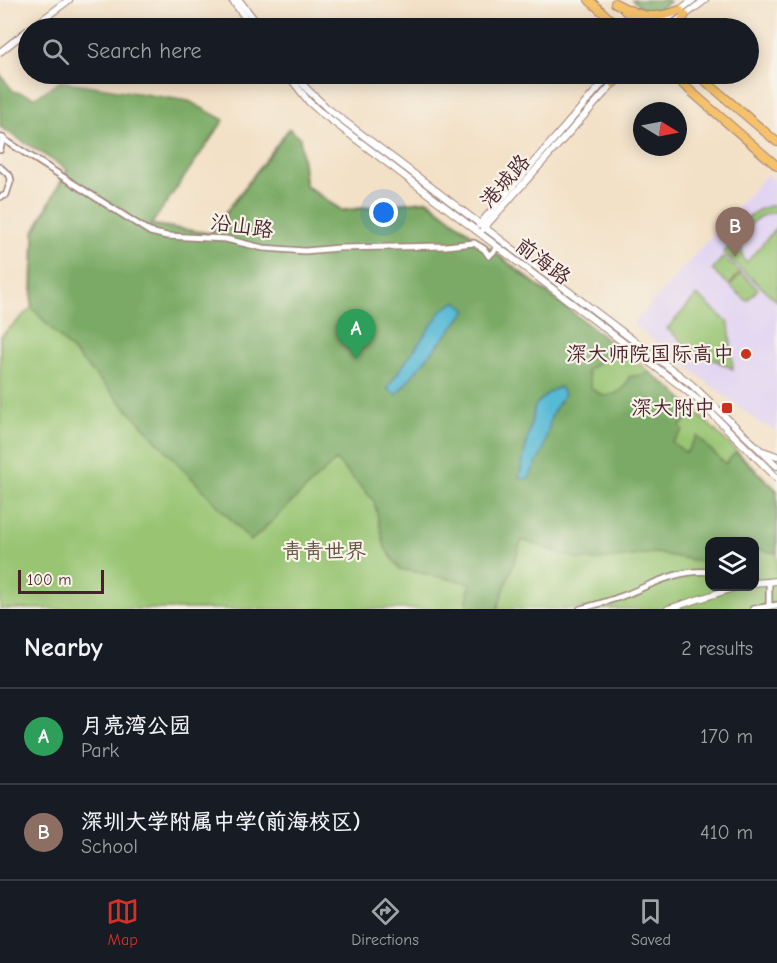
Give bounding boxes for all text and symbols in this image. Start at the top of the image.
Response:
search box [18,18,759,84]
icon: search [39,35,72,68]
text: Search here [87,38,202,64]
north arrow [633,102,687,156]
street label: 港城路 [475,149,535,213]
your location [369,198,398,227]
pin: B [716,208,754,257]
street label: 沿山路 [209,210,275,242]
street label: 前海路 [511,232,575,290]
pin: A [336,310,376,359]
place label: 深大师院国际高中 [566,342,734,366]
marker: 深大师院国际高中 [739,347,753,361]
place label: 深大附中 [631,396,715,420]
marker: 深大附中 [720,401,734,415]
map controls [705,537,759,591]
button: layers [705,537,759,591]
park label: 青青世界 [282,539,366,563]
scale bar [18,567,104,594]
text: 100 m [27,571,71,589]
text: Nearby [24,633,103,663]
text: 2 results [681,637,753,660]
text: 月亮湾公园 [81,713,191,739]
text: A [38,725,49,748]
text: 170 m [700,725,753,748]
text: Park [81,739,119,762]
text: 深圳大学附属中学(前海校区) [81,809,361,835]
text: B [37,821,50,844]
text: 410 m [700,821,753,844]
text: School [81,835,138,858]
tab: Map [106,895,139,949]
tab: Directions [351,895,419,949]
tab: Saved [631,895,671,949]

